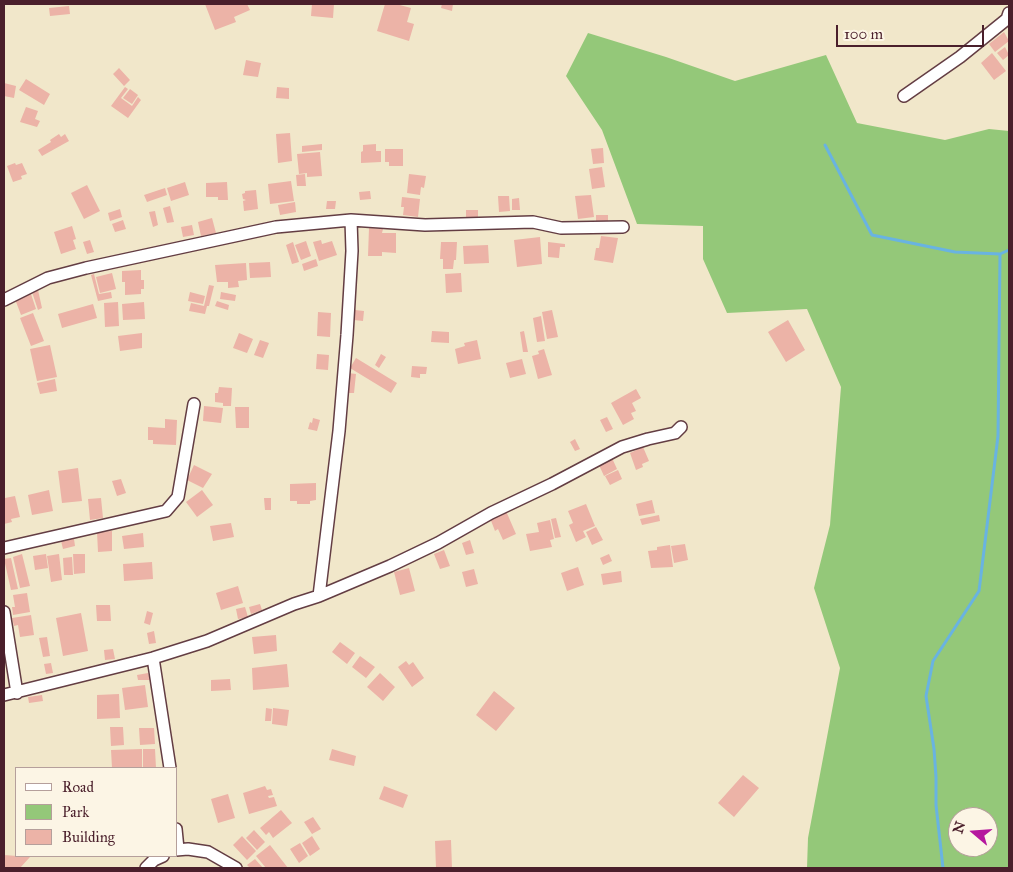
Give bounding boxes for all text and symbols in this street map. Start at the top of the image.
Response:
scale bar [838,15,986,47]
text: 100 m [844,25,883,43]
legend [15,767,178,857]
text: Road [62,778,94,796]
text: Park [62,803,89,821]
north arrow [948,807,998,857]
text: N [949,819,969,836]
text: Building [62,828,115,846]

